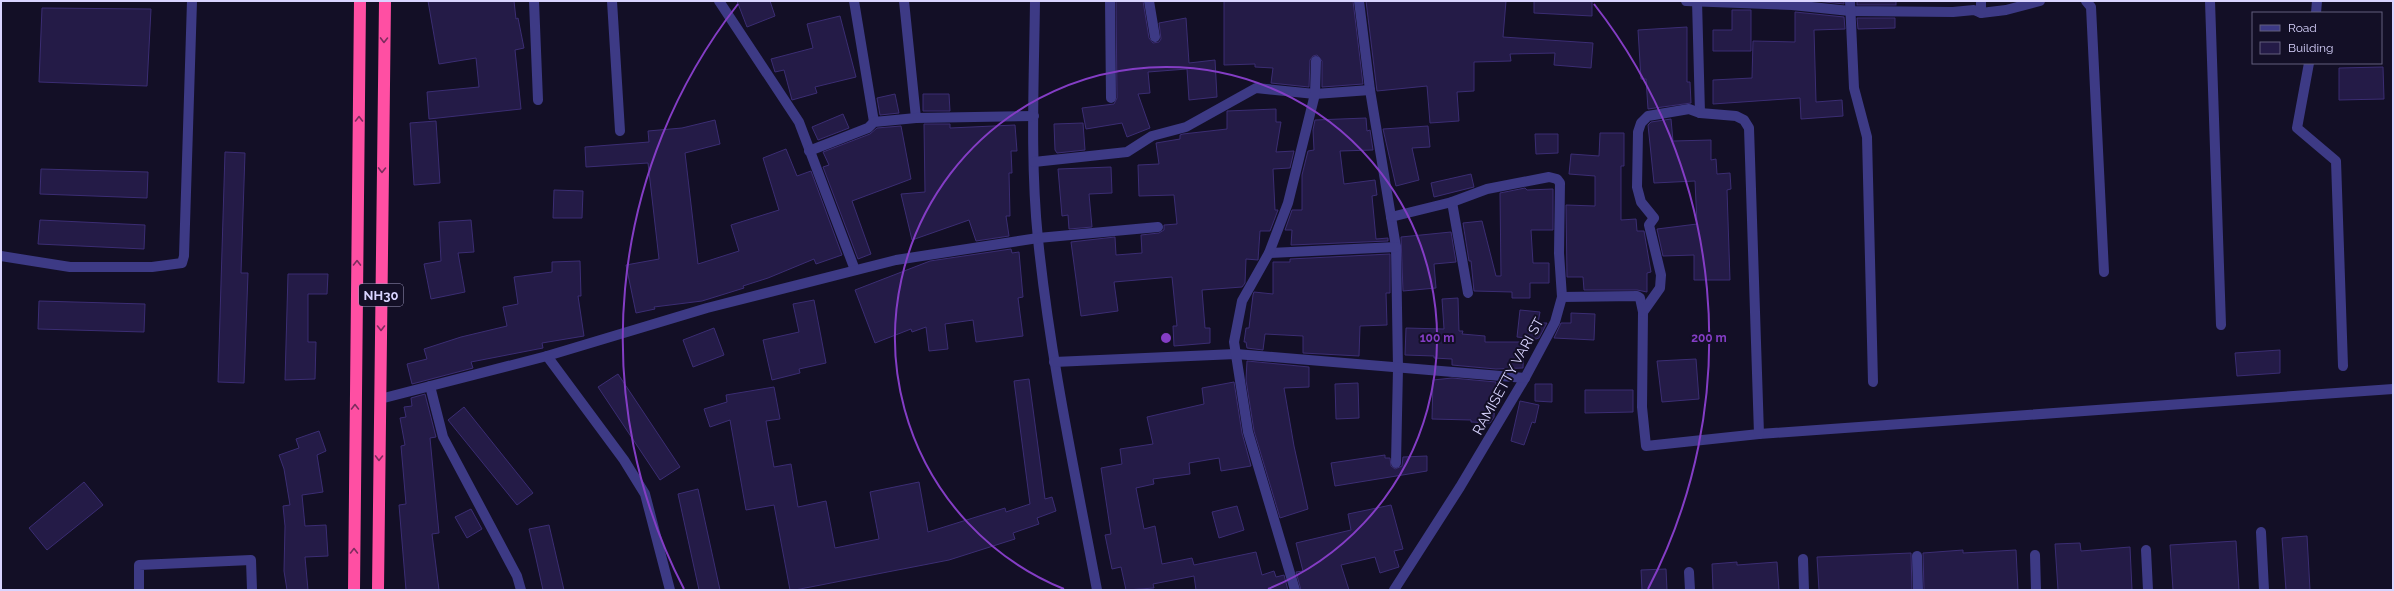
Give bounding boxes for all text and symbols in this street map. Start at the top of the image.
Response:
legend [2252,12,2382,64]
text: Road [2288,21,2317,35]
one-way arrow [380,37,388,43]
text: Building [2288,41,2334,55]
one-way arrow [355,116,363,122]
one-way arrow [378,167,386,173]
one-way arrow [353,260,361,266]
road number: NH30 [359,284,403,306]
street label: RAMISETTY VARI ST [1469,314,1547,437]
one-way arrow [376,325,385,331]
centre of rings [1159,331,1173,345]
text: 100 m [1420,331,1454,345]
text: 200 m [1691,331,1727,345]
one-way arrow [351,404,359,410]
one-way arrow [375,455,383,461]
one-way arrow [350,548,358,554]

